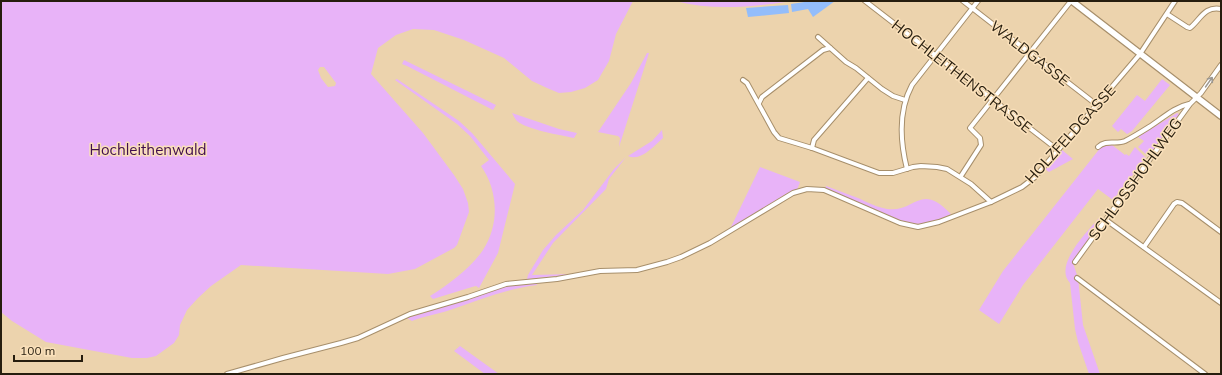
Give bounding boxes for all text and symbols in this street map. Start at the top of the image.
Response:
street label: HOCHLEITHENSTRASSE [888,15,1036,137]
street label: WALDGASSE [986,16,1074,90]
one-way arrow [1205,76,1213,87]
street label: HOLZFELDGASSE [1021,81,1119,187]
street label: SCHLOSSHOHLWEG [1084,114,1186,244]
park label: Hochleithenwald [90,140,206,159]
scale bar [14,337,82,363]
text: 100 m [20,343,55,358]

